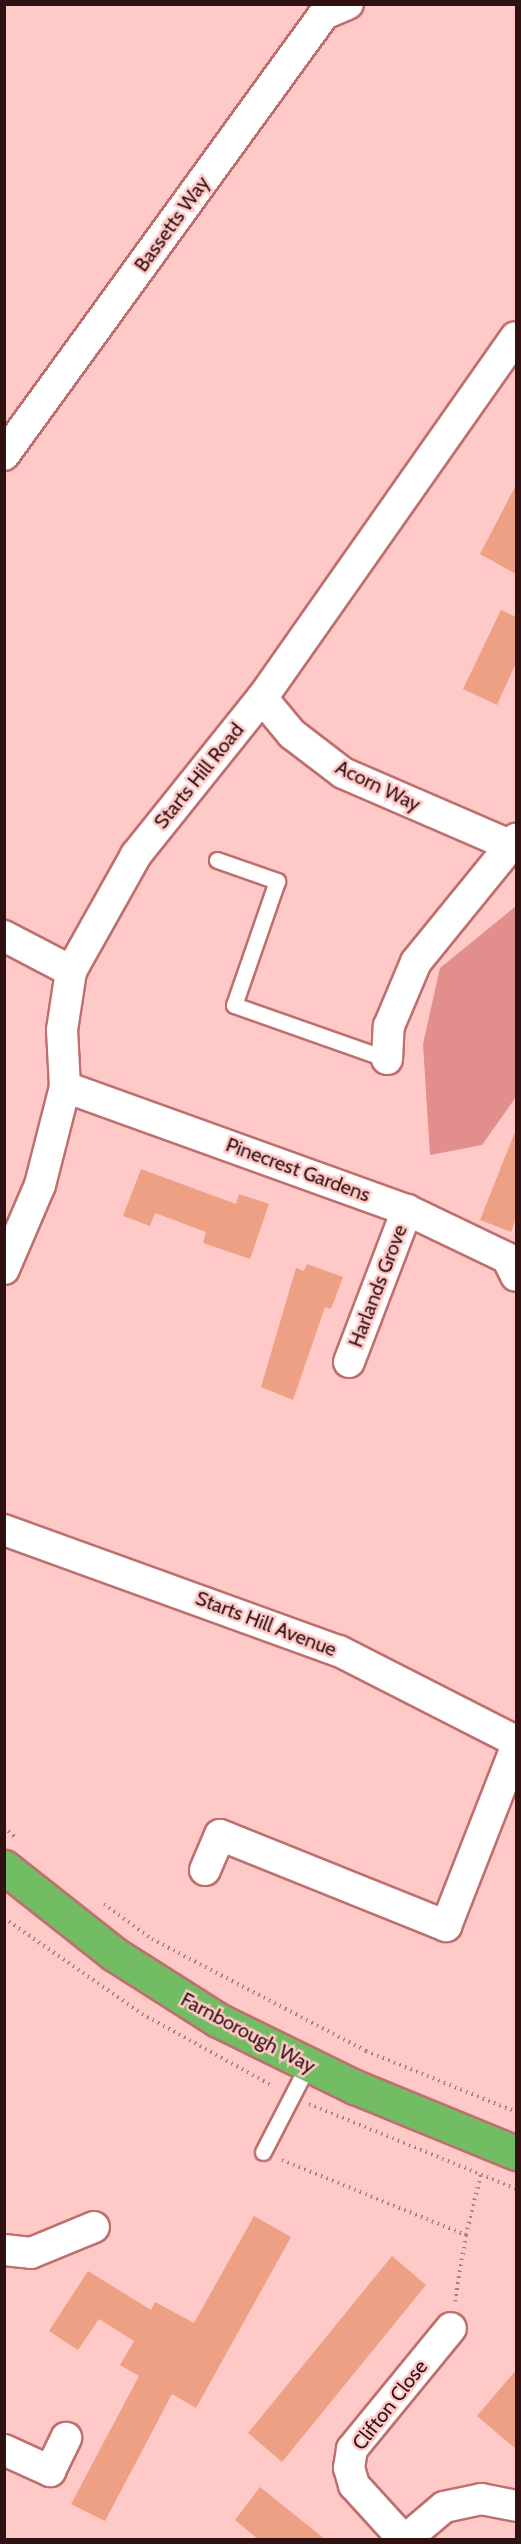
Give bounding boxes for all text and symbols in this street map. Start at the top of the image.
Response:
street label: Bassetts Way [129,172,215,276]
street label: Starts Hill Road [149,718,249,834]
street label: Acorn Way [332,755,424,817]
street label: Pinecrest Gardens [223,1133,373,1207]
street label: Harlands Grove [344,1221,412,1351]
street label: Starts Hill Avenue [192,1586,340,1662]
street label: Farnborough Way [177,1987,319,2079]
street label: Clifton Close [347,2355,433,2455]

